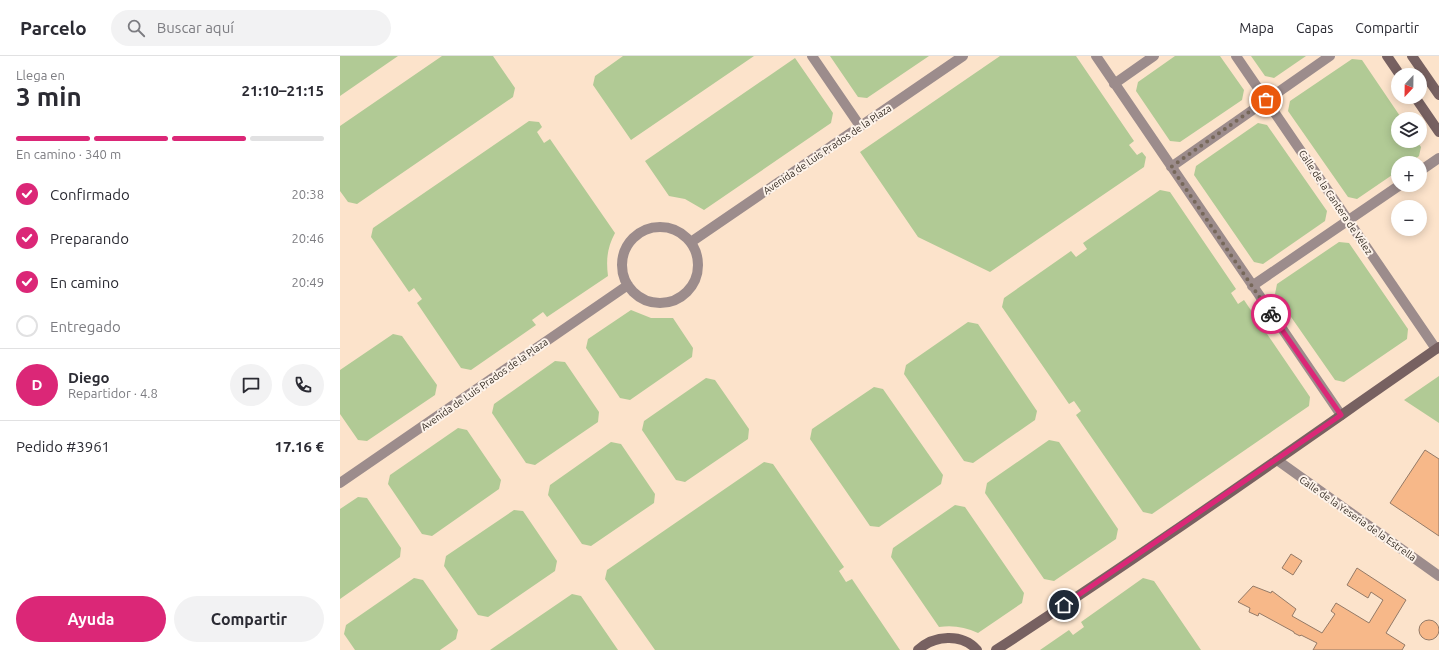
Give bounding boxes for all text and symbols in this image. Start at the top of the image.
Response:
search box [111,10,391,46]
text: Parcelo [20,17,87,39]
icon: search [125,17,147,39]
text: Buscar aquí [157,19,234,36]
text: Mapa [1239,20,1274,36]
text: Capas [1296,20,1333,36]
text: Compartir [1355,20,1419,36]
text: Llega en [16,68,65,82]
north arrow [1391,68,1427,104]
map controls [1391,68,1427,236]
text: 3 min [16,82,82,111]
text: 21:10–21:15 [241,82,324,99]
pin [1249,83,1283,117]
icon: bag [1255,89,1277,111]
street label: Avenida de Luis Prados de la Plaza [761,102,893,197]
button: layers [1391,112,1427,148]
text: En camino · 340 m [16,147,121,161]
street label: Calle de la Cantera de Vélez [1296,148,1375,257]
button: + [1391,156,1427,192]
icon: check [16,183,38,205]
text: Confirmado [50,186,130,203]
text: 20:38 [291,187,324,201]
button: − [1391,200,1427,236]
icon: check [16,227,38,249]
text: Preparando [50,230,129,247]
text: 20:46 [291,231,324,245]
icon: check [16,271,38,293]
text: En camino [50,274,119,291]
text: 20:49 [291,275,324,289]
courier [1251,294,1291,334]
icon: bike [1260,303,1282,325]
text: Entregado [50,318,121,335]
street label: Avenida de Luis Prados de la Plaza [419,336,550,433]
button: chat [230,364,272,406]
button: phone [282,364,324,406]
text: Diego [68,369,110,386]
text: D [32,376,42,393]
text: Repartidor · 4.8 [68,386,158,400]
text: Pedido #3961 [16,438,110,455]
text: 17.16 € [274,438,324,455]
street label: Calle de la Yeseria de la Estrella [1297,474,1418,563]
pin [1047,588,1081,622]
icon: home [1053,594,1075,616]
button: Ayuda [16,596,166,642]
button: Compartir [174,596,324,642]

